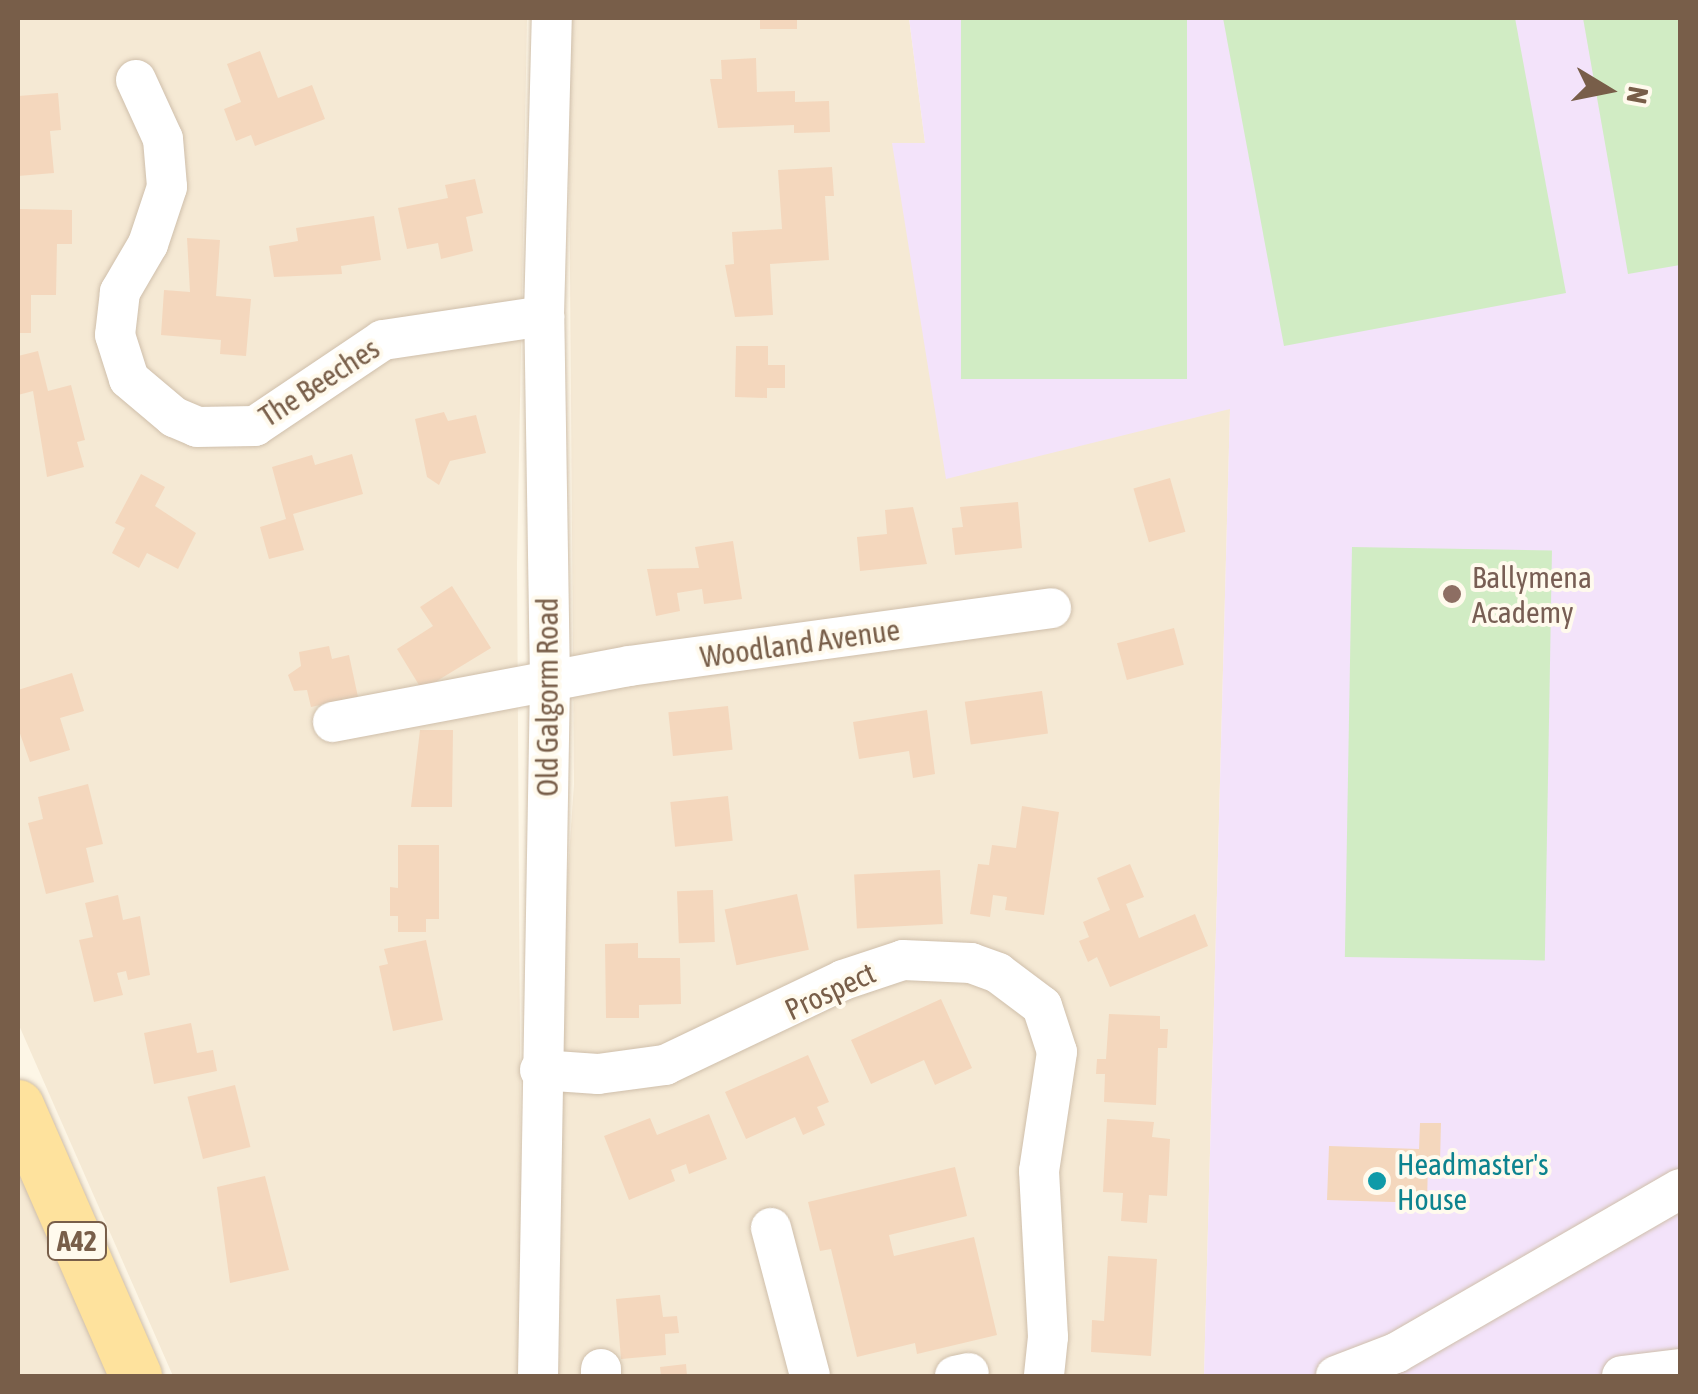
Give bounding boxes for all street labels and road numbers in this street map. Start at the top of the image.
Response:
street label: The Beeches [252,330,386,434]
street label: Old Galgorm Road [529,597,565,797]
street label: Woodland Avenue [698,611,902,675]
street label: Prospect [779,954,881,1028]
road number: A42 [44,1218,110,1264]

